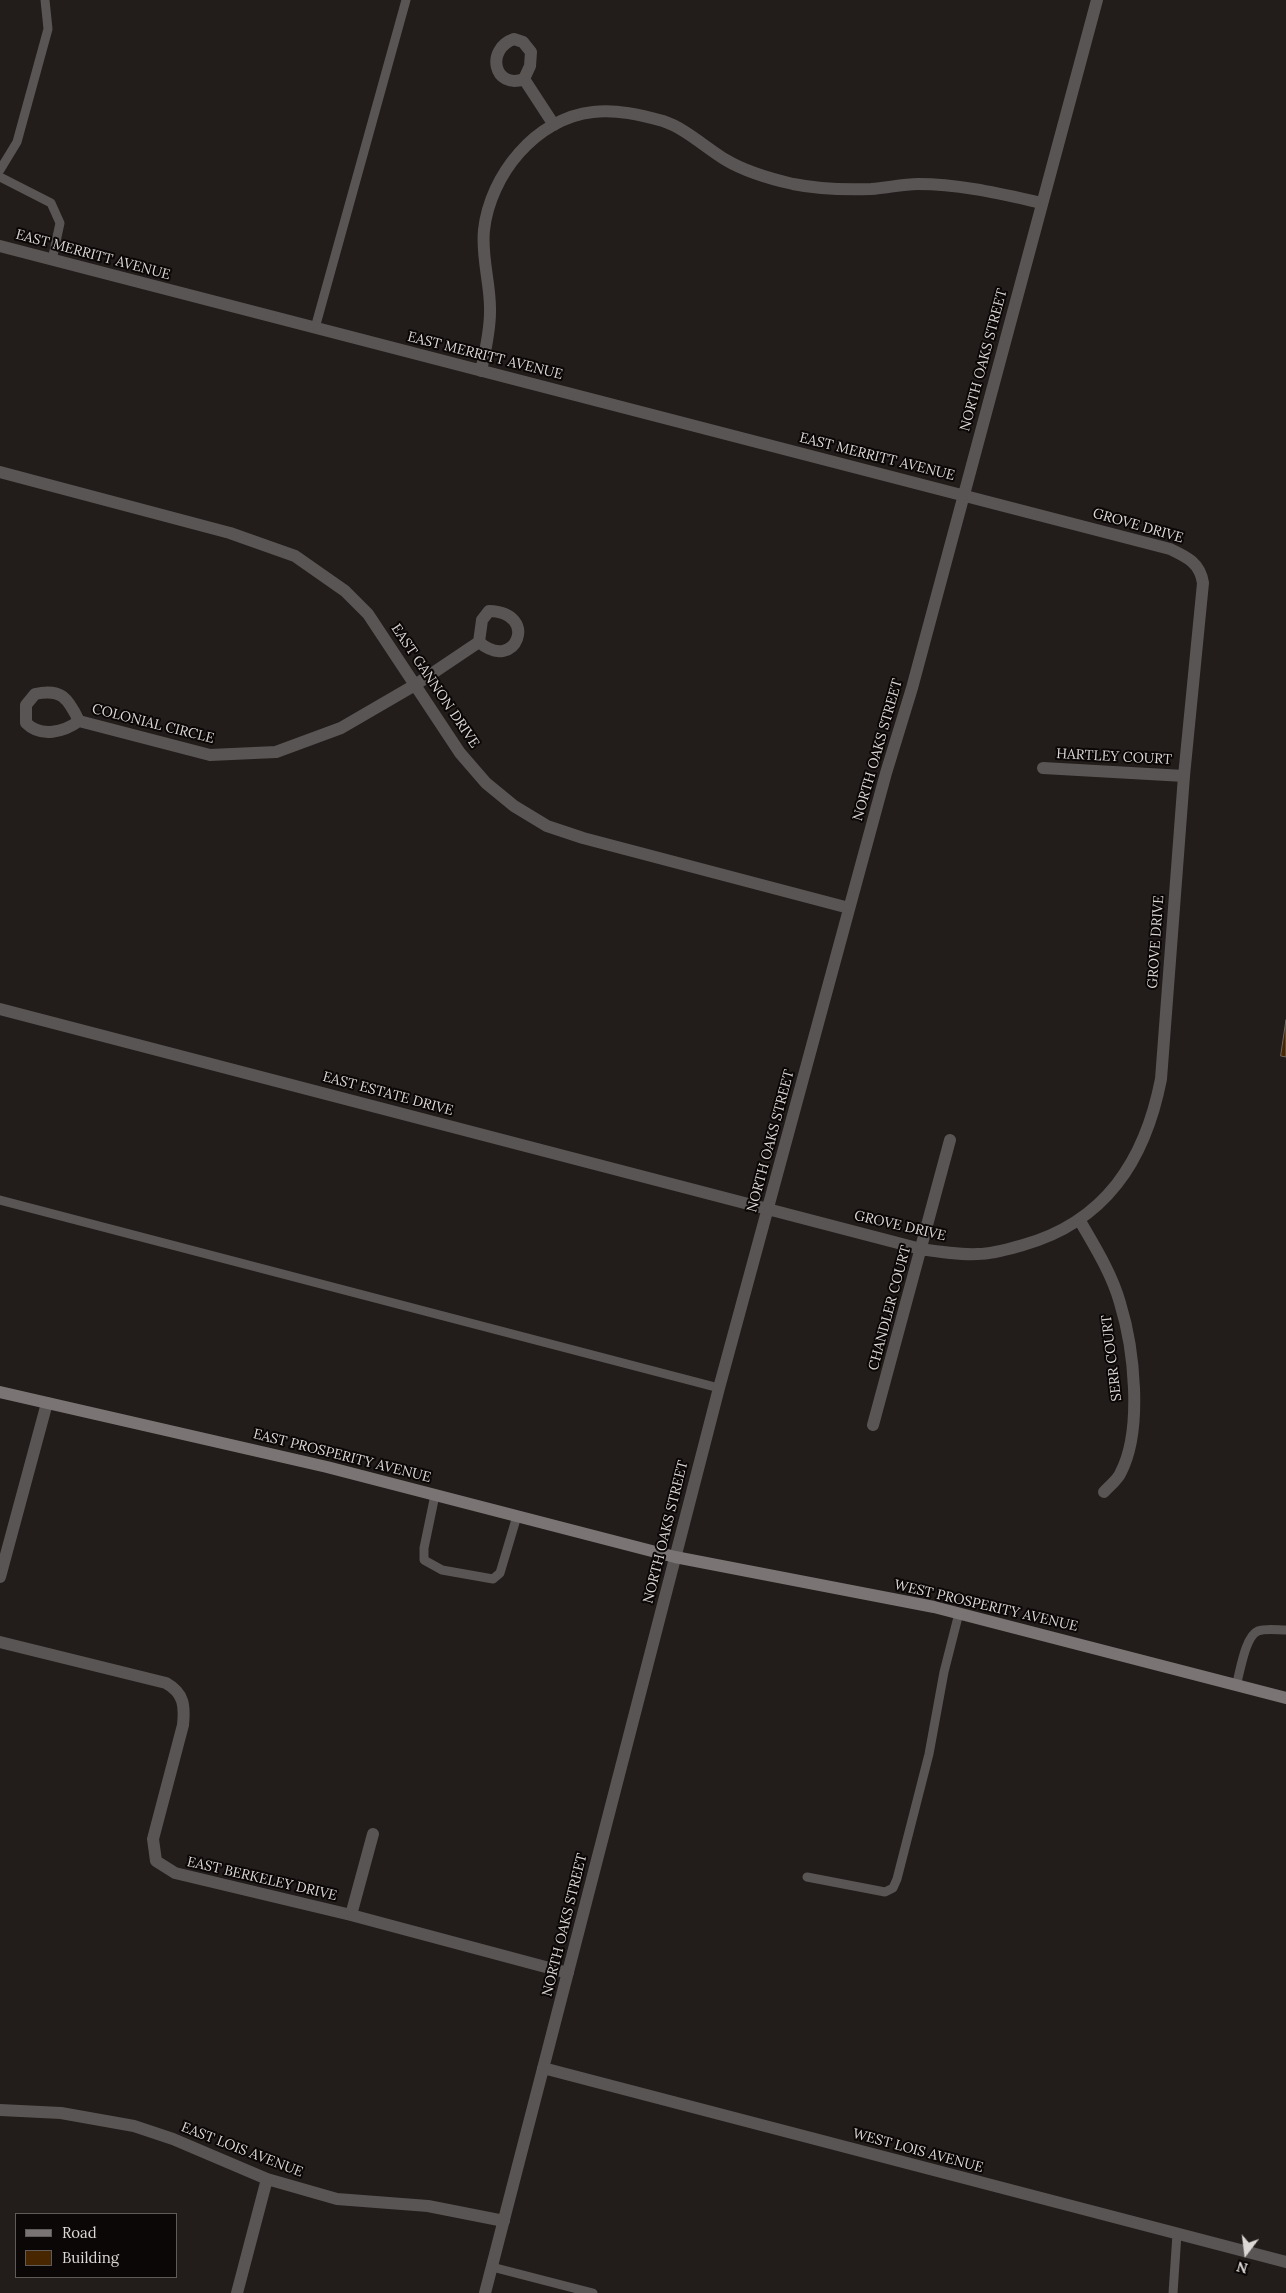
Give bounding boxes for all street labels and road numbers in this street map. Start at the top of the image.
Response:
street label: EAST MERRITT AVENUE [14,226,172,284]
street label: NORTH OAKS STREET [957,287,1011,433]
street label: EAST MERRITT AVENUE [406,329,564,383]
street label: EAST MERRITT AVENUE [798,430,956,484]
street label: GROVE DRIVE [1091,505,1185,547]
street label: EAST GANNON DRIVE [387,621,483,751]
street label: NORTH OAKS STREET [850,677,906,823]
street label: COLONIAL CIRCLE [90,701,216,747]
street label: HARTLEY COURT [1056,746,1172,768]
street label: GROVE DRIVE [1144,895,1168,989]
street label: EAST ESTATE DRIVE [321,1068,455,1120]
street label: NORTH OAKS STREET [744,1068,798,1214]
street label: GROVE DRIVE [853,1207,947,1245]
street label: CHANDLER COURT [865,1244,915,1372]
street label: SERR COURT [1098,1314,1126,1402]
street label: EAST PROSPERITY AVENUE [251,1426,433,1486]
street label: NORTH OAKS STREET [640,1459,692,1605]
street label: WEST PROSPERITY AVENUE [893,1577,1079,1635]
street label: NORTH OAKS STREET [539,1852,591,1998]
street label: EAST BERKELEY DRIVE [185,1854,339,1904]
street label: EAST LOIS AVENUE [179,2119,305,2181]
street label: WEST LOIS AVENUE [851,2126,985,2176]

